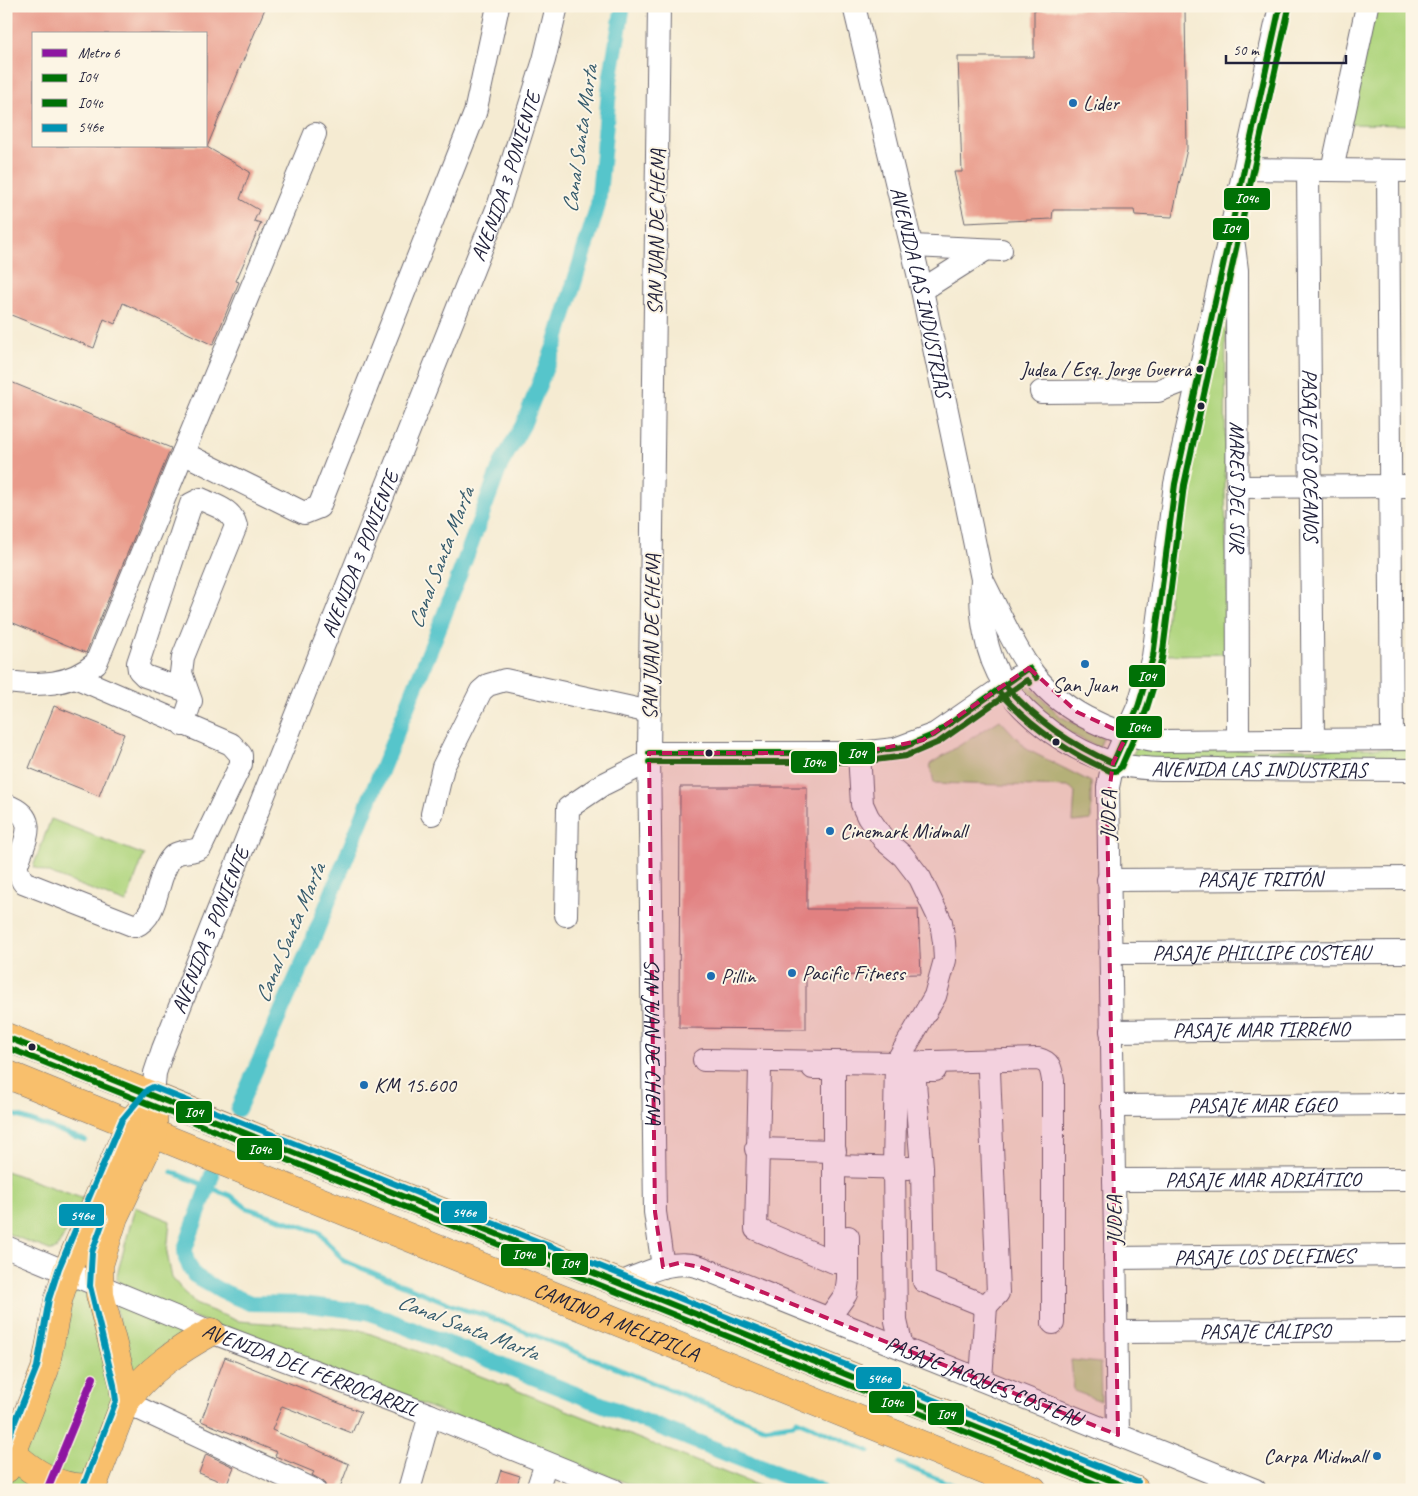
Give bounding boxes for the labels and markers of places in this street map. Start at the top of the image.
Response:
place label: Lider [1083,90,1120,116]
marker: Lider [1067,97,1079,109]
place label: Judea / Esq. Jorge Guerra [1019,357,1193,382]
marker: Judea / Esq. Jorge Guerra [1195,364,1205,374]
unlabelled marker [1196,401,1206,411]
marker: San Juan [1079,658,1091,670]
place label: San Juan [1052,672,1119,698]
unlabelled marker [1051,737,1061,747]
unlabelled marker [704,748,714,758]
place label: Cinemark Midmall [840,818,970,844]
marker: Cinemark Midmall [824,825,836,837]
place label: Pacific Fitness [802,960,906,986]
place label: Pillin [721,963,757,989]
marker: Pacific Fitness [786,967,798,979]
marker: Pillin [705,970,717,982]
unlabelled marker [27,1042,37,1052]
place label: KM 15.600 [374,1072,458,1098]
marker: KM 15.600 [358,1079,370,1091]
place label: Carpa Midmall [1264,1443,1370,1469]
marker: Carpa Midmall [1371,1450,1383,1462]

